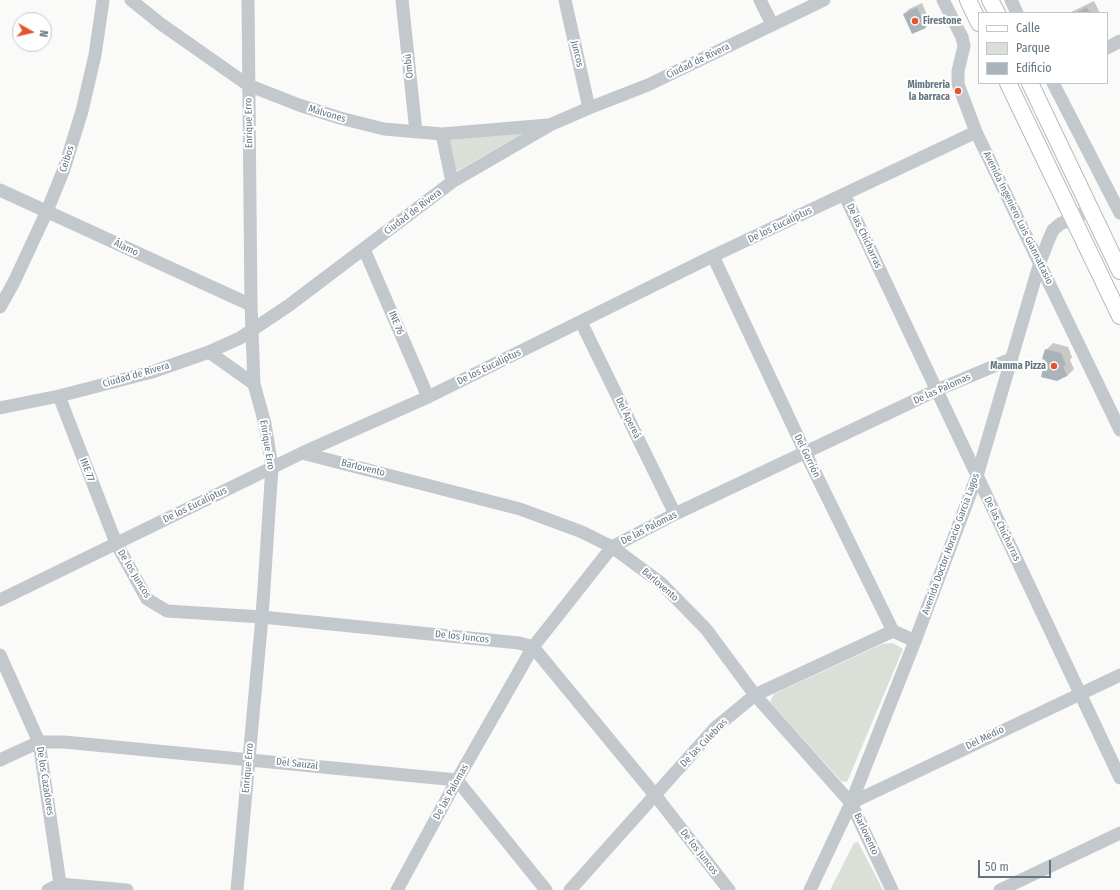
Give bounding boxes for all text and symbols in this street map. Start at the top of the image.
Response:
north arrow [12,12,52,52]
legend [978,12,1108,84]
place label: Firestone [923,15,962,27]
marker: Firestone [910,16,920,26]
text: Calle [1016,21,1040,35]
text: N [36,29,50,38]
street label: Juncos [568,40,586,68]
street label: Ciudad de Rivera [664,41,732,81]
text: Parque [1016,41,1050,55]
street label: Ombú [402,53,416,79]
text: Edificio [1016,61,1052,75]
place label: Mimbreria la barraca [907,79,950,102]
marker: Mimbreria la barraca [953,86,963,96]
street label: Enrique Erro [243,98,255,148]
street label: Malvones [307,103,347,125]
street label: Ceibos [57,144,77,174]
street label: Avenida Ingeniero Luis Giannattasio [980,150,1056,286]
street label: Ciudad de Rivera [382,186,444,238]
street label: De las Chicharras [844,202,884,270]
street label: De los Eucaliptus [746,204,814,246]
street label: Álamo [112,237,140,259]
street label: INE 76 [386,309,406,337]
street label: De los Eucaliptus [455,346,523,388]
street label: Ciudad de Rivera [101,360,171,390]
place label: Mamma Pizza [990,360,1046,372]
marker: Mamma Pizza [1049,361,1059,371]
street label: De las Palomas [912,371,972,407]
street label: Del Apereá [613,395,643,441]
street label: Enrique Erro [257,419,277,471]
street label: Del Gorrión [791,432,823,480]
street label: INE 77 [77,457,97,483]
street label: Barlovento [340,457,386,479]
street label: Avenida Doctor Horacio García Lagos [920,472,982,616]
street label: De los Eucaliptus [161,484,229,526]
street label: De las Chicharras [981,495,1023,563]
street label: De las Palomas [619,509,679,547]
street label: De los Juncos [115,548,153,600]
street label: Barlovento [639,566,681,604]
street label: De los Juncos [434,628,490,646]
street label: De las Culebras [678,716,730,770]
street label: Del Medio [964,724,1006,752]
street label: Enrique Erro [240,742,256,794]
street label: De los Cazadores [34,746,56,816]
street label: Del Sauzal [275,756,319,772]
street label: De las Palomas [431,762,471,822]
street label: Barlovento [851,811,881,857]
street label: De los Juncos [678,827,720,877]
scale bar [980,852,1053,878]
text: 50 m [985,860,1009,874]

